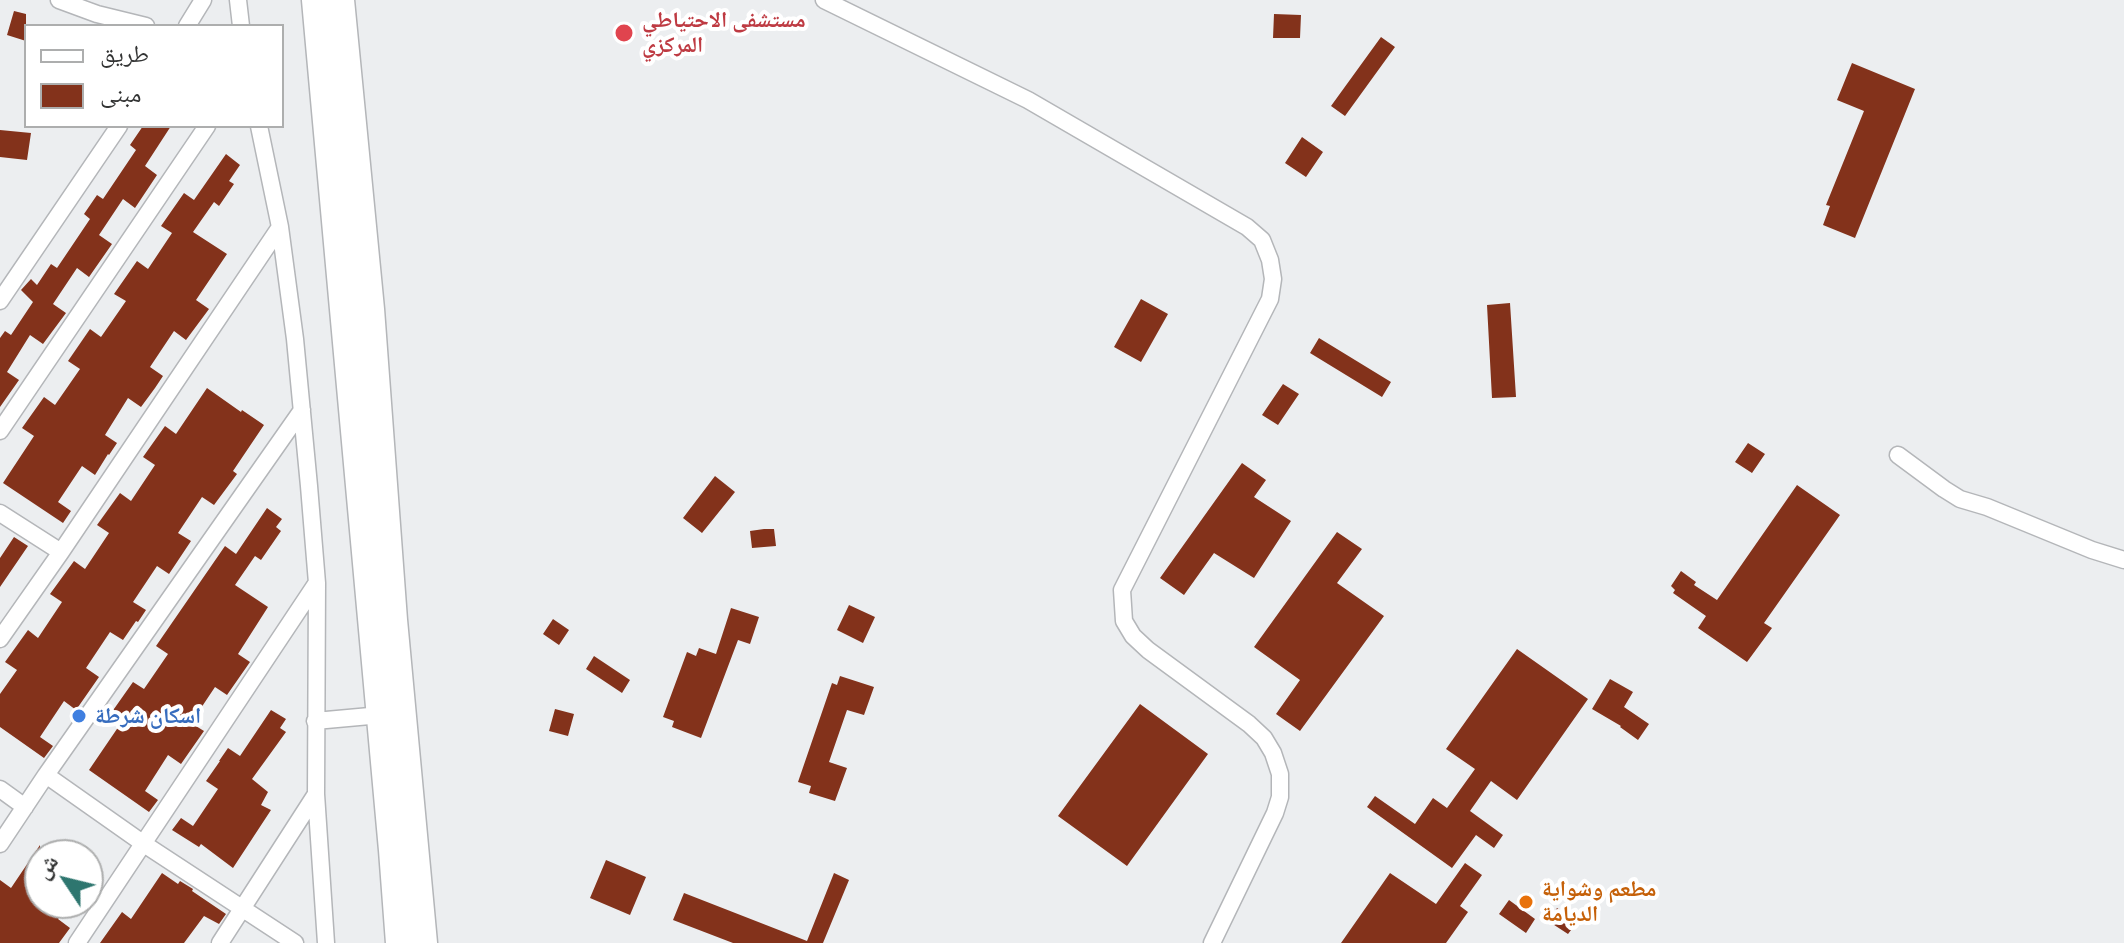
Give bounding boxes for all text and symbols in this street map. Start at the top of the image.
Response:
place label: مستشفى الاحتياطي المركزي [642,7,806,58]
marker: مستشفى الاحتياطي المركزي [613,22,635,44]
legend [24,24,284,128]
text: طريق [100,40,149,67]
text: مبنى [100,80,141,107]
place label: اسكان شرطة [95,703,201,729]
marker: اسكان شرطة [70,707,88,725]
north arrow [24,839,104,919]
text: ش [29,849,63,883]
place label: مطعم وشواية الديامة [1542,876,1656,928]
marker: مطعم وشواية الديامة [1517,893,1535,911]

